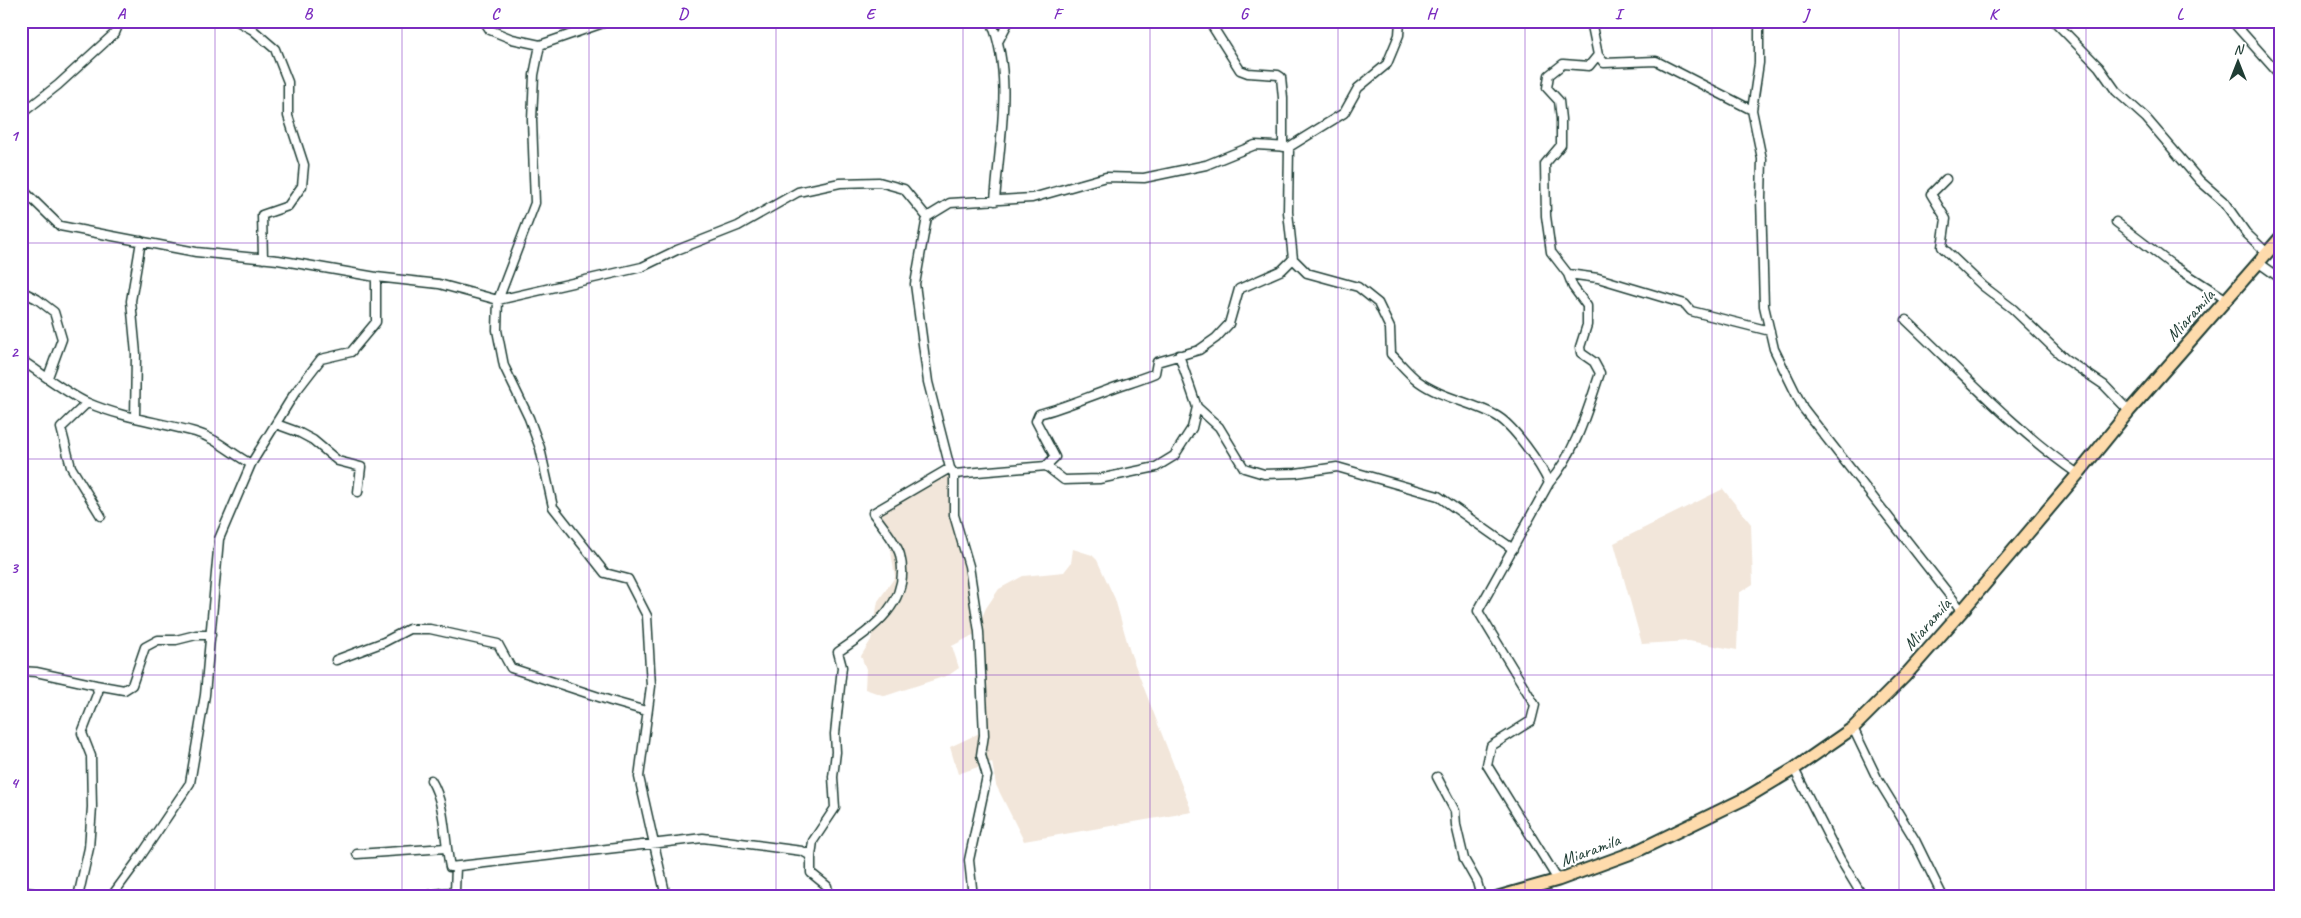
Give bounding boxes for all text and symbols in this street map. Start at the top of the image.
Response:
text: A [117,4,127,24]
text: B [304,4,314,24]
text: C [491,4,501,24]
text: D [678,4,689,24]
text: E [866,4,877,24]
text: F [1053,4,1064,24]
text: G [1240,4,1250,24]
text: H [1426,4,1438,24]
text: I [1615,4,1625,24]
text: J [1802,4,1811,24]
text: K [1989,4,2001,24]
text: L [2177,4,2185,24]
north arrow [2214,38,2264,88]
text: N [2234,41,2245,58]
text: 1 [10,126,19,146]
street label: Miaramila [2161,283,2220,345]
text: 2 [10,342,19,362]
text: 3 [10,558,19,578]
street label: Miaramila [1898,592,1957,655]
text: 4 [10,773,19,793]
street label: Miaramila [1557,828,1625,871]

